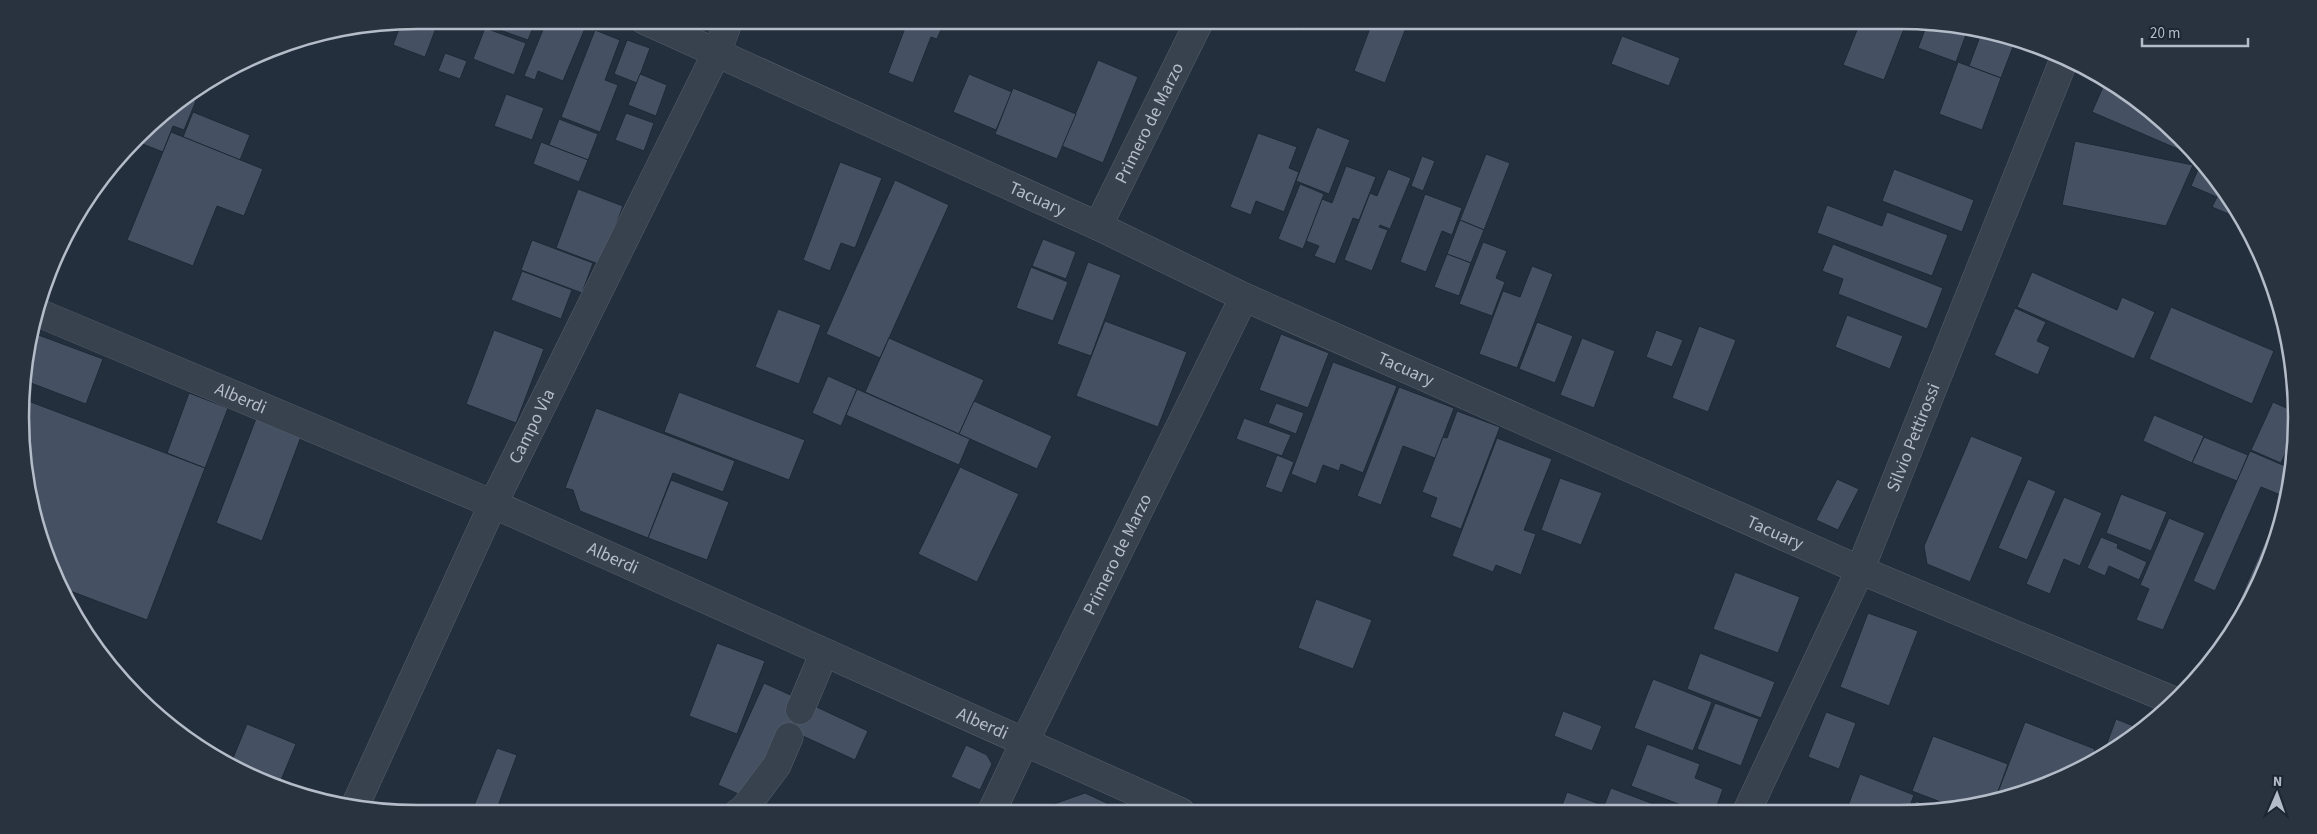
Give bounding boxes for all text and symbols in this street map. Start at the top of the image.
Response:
scale bar [2142,15,2248,47]
text: 20 m [2150,23,2180,44]
street label: Primero de Marzo [1109,58,1190,188]
street label: Tacuary [1005,175,1070,223]
street label: Tacuary [1373,346,1439,393]
street label: Alberdi [211,376,270,420]
street label: Silvio Pettirossi [1881,380,1946,496]
street label: Campo Vìa [503,385,561,468]
street label: Primero de Marzo [1077,489,1158,619]
street label: Tacuary [1743,509,1808,557]
street label: Alberdi [583,536,642,581]
street label: Alberdi [953,701,1012,746]
north arrow [2252,769,2302,819]
text: N [2272,772,2282,792]

